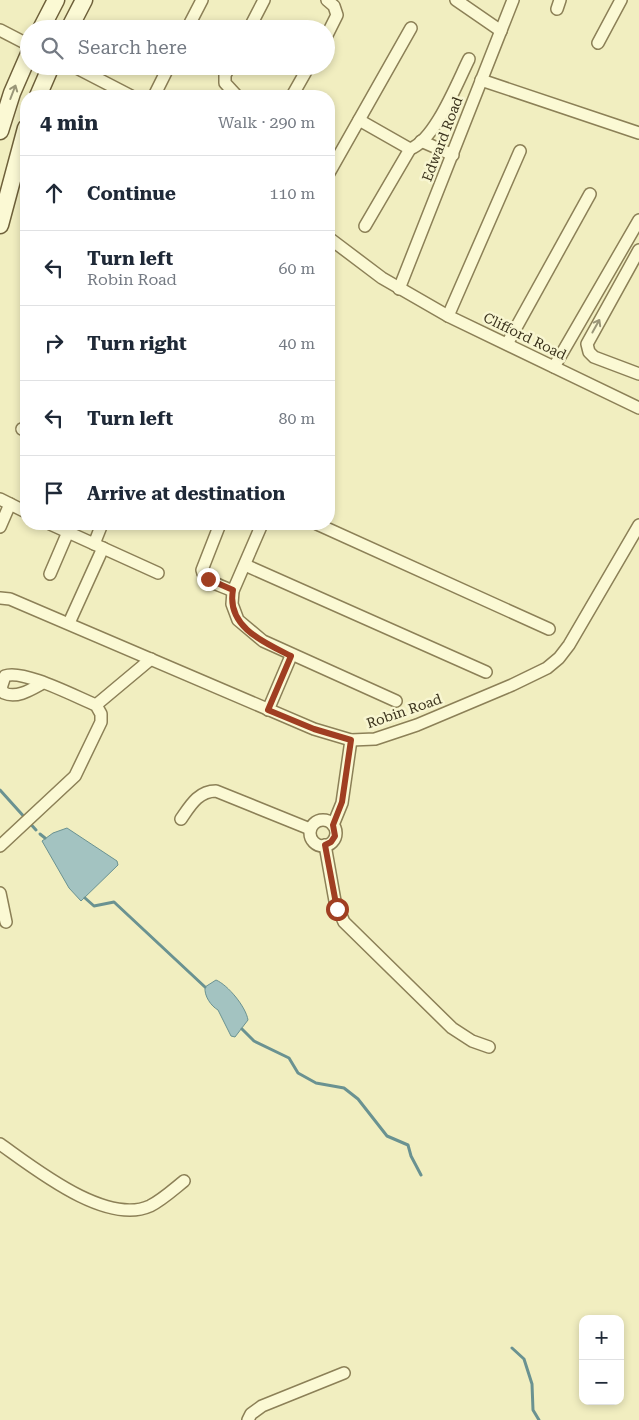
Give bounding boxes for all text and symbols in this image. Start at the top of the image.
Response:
search box [20,20,335,75]
icon: search [38,34,66,62]
text: Search here [78,36,187,59]
one-way arrow [9,84,18,100]
street label: Edward Road [418,94,466,184]
text: 4 min [40,111,98,135]
text: Walk · 290 m [218,113,315,132]
icon: ahead [40,179,68,207]
text: Continue [87,182,176,205]
text: 110 m [269,184,315,203]
text: Turn left [87,247,173,270]
icon: left [40,254,68,282]
text: 60 m [278,259,315,278]
text: Robin Road [87,270,177,289]
street label: Clifford Road [481,309,569,363]
one-way arrow [592,319,602,334]
icon: right [40,329,68,357]
text: Turn right [87,332,187,355]
text: 40 m [278,334,315,353]
icon: left [40,404,68,432]
text: Turn left [87,407,173,430]
text: 80 m [278,409,315,428]
icon: arrive [40,479,68,507]
text: Arrive at destination [87,482,285,505]
route end [197,568,220,591]
street label: Robin Road [364,691,444,731]
route start [326,898,349,921]
map controls [579,1315,624,1405]
button: + [579,1315,624,1360]
button: − [579,1360,624,1405]

